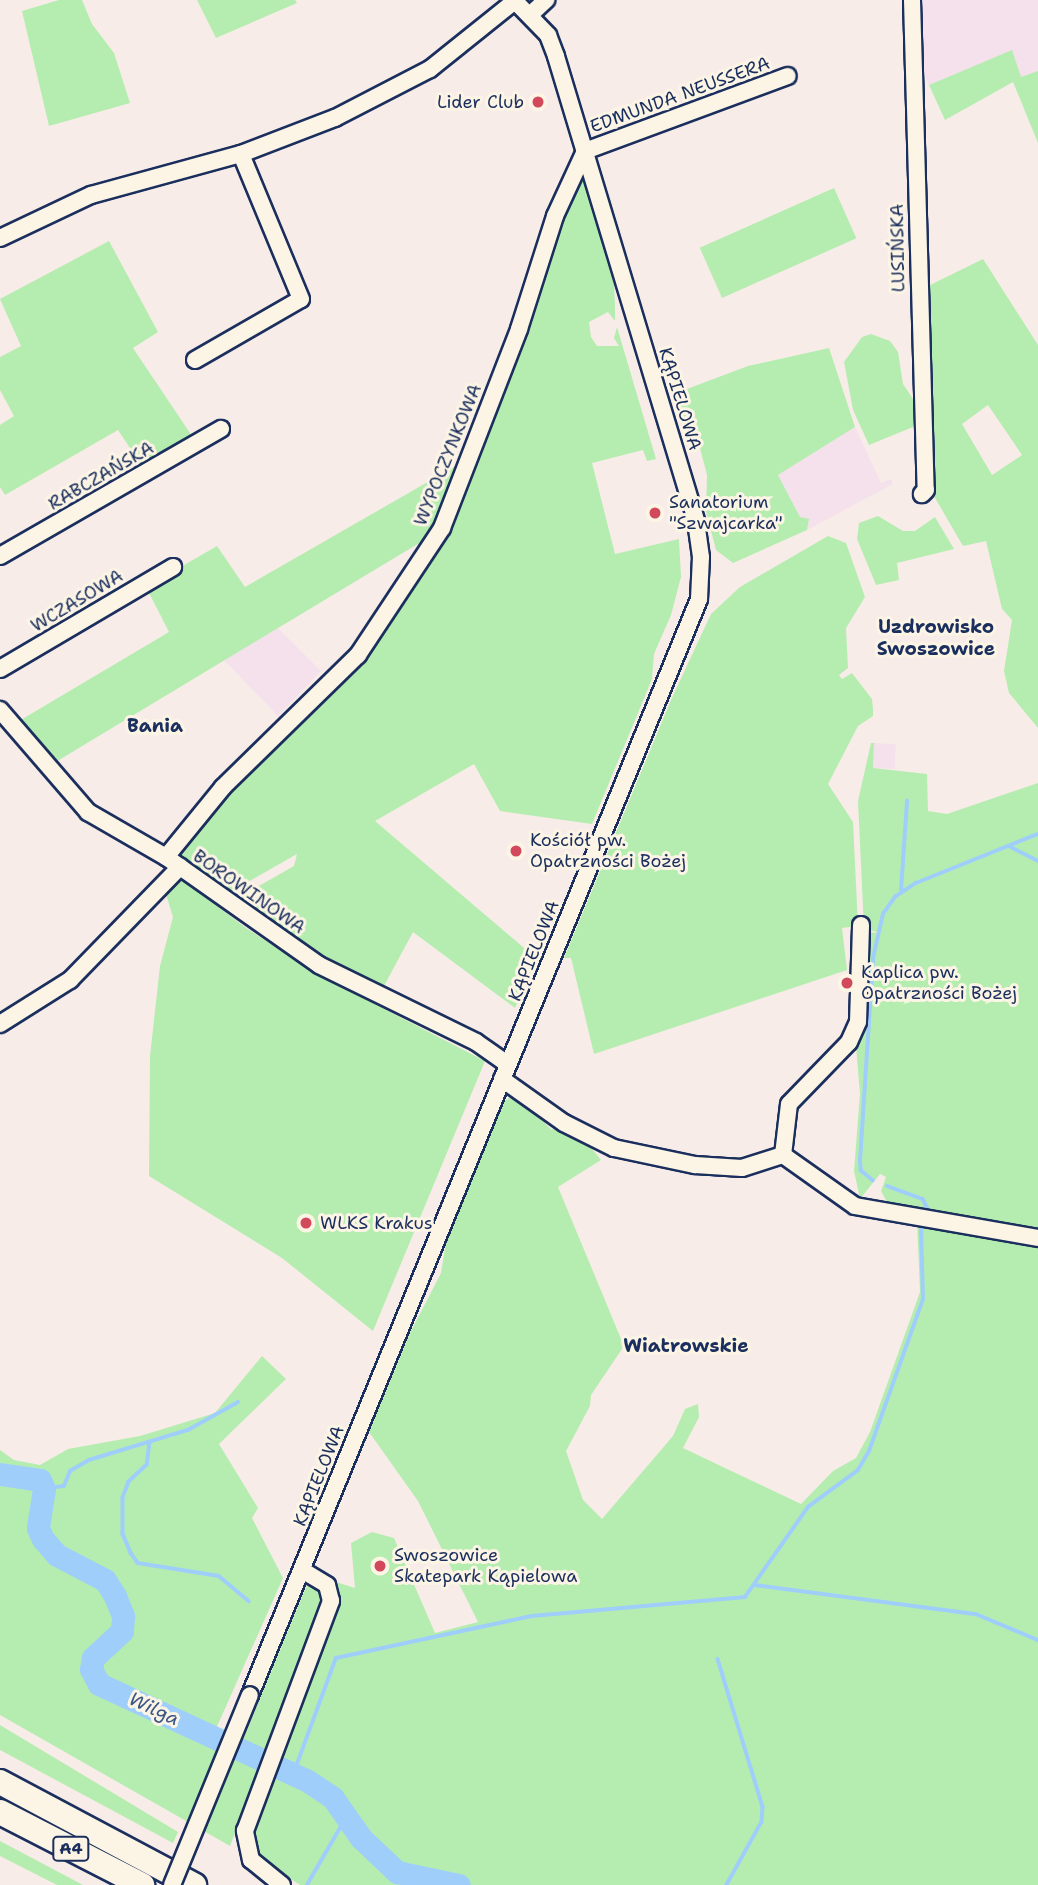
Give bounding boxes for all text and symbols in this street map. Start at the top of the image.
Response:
street label: EDMUNDA NEUSSERA [587,52,773,138]
place label: Lider Club [437,91,524,113]
marker: Lider Club [530,94,546,110]
street label: LUSIŃSKA [886,203,910,293]
street label: KĄPIELOWA [654,345,706,453]
street label: WYPOCZYNKOWA [410,381,486,529]
street label: RABCZAŃSKA [44,437,158,515]
place label: Sanatorium "Szwajcarka" [669,492,783,534]
marker: Sanatorium "Szwajcarka" [647,505,663,521]
street label: WCZASOWA [27,565,127,637]
district label: Uzdrowisko Swoszowice [877,616,995,660]
district label: Bania [127,715,183,737]
place label: Kościół pw. Opatrzności Bożej [530,830,686,872]
marker: Kościół pw. Opatrzności Bożej [508,843,524,859]
street label: BOROWINOWA [189,845,309,939]
street label: KĄPIELOWA [504,898,564,1004]
place label: Kaplica pw. Opatrzności Bożej [861,962,1017,1004]
marker: Kaplica pw. Opatrzności Bożej [839,975,855,991]
place label: WLKS Krakus [320,1212,433,1234]
marker: WLKS Krakus [298,1215,314,1231]
district label: Wiatrowskie [623,1335,749,1357]
street label: KĄPIELOWA [289,1423,349,1529]
place label: Swoszowice Skatepark Kąpielowa [394,1545,577,1588]
marker: Swoszowice Skatepark Kąpielowa [372,1558,388,1574]
water label: Wilga [125,1687,183,1731]
road number: A4 [52,1837,90,1862]

